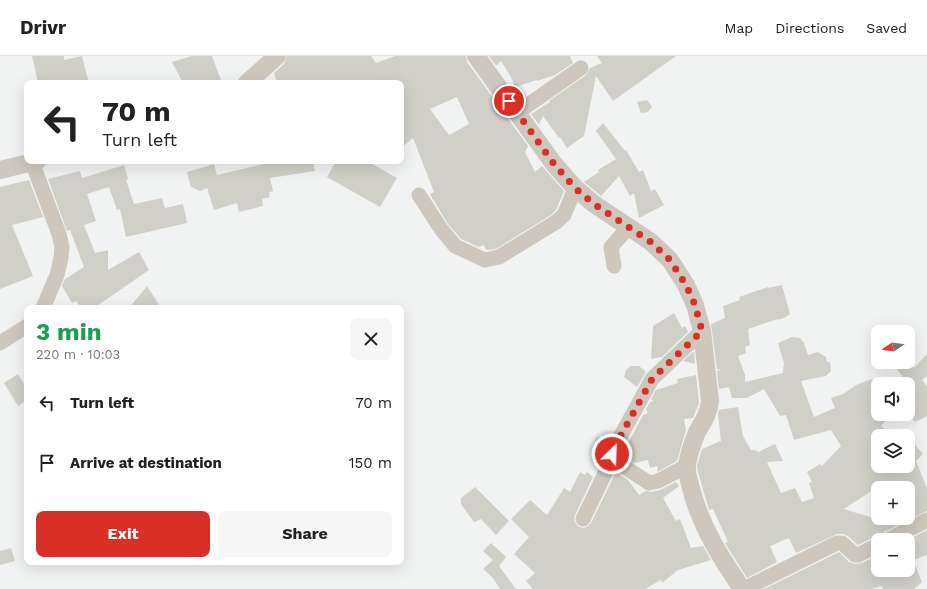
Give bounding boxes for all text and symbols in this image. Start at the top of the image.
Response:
text: Drivr [20,16,66,39]
text: Map [725,20,753,36]
text: Directions [775,20,844,36]
text: Saved [866,20,907,36]
pin [492,84,526,118]
icon: arrive [498,90,520,112]
text: 70 m [102,95,171,128]
icon: left [36,96,88,148]
text: Turn left [102,129,177,150]
text: 3 min [36,318,102,346]
button: close [350,318,392,360]
north arrow [871,325,915,369]
map controls [871,325,915,577]
text: 220 m · 10:03 [36,347,120,362]
button: sound [871,377,915,421]
icon: left [36,392,58,414]
text: Turn left [70,394,134,412]
text: 70 m [355,394,392,412]
button: layers [871,429,915,473]
position arrow [591,433,633,475]
icon: arrive [36,452,58,474]
text: Arrive at destination [70,454,222,472]
text: 150 m [349,454,392,472]
button: + [871,481,915,525]
button: Exit [36,511,210,557]
button: Share [218,511,392,557]
button: − [871,533,915,577]

